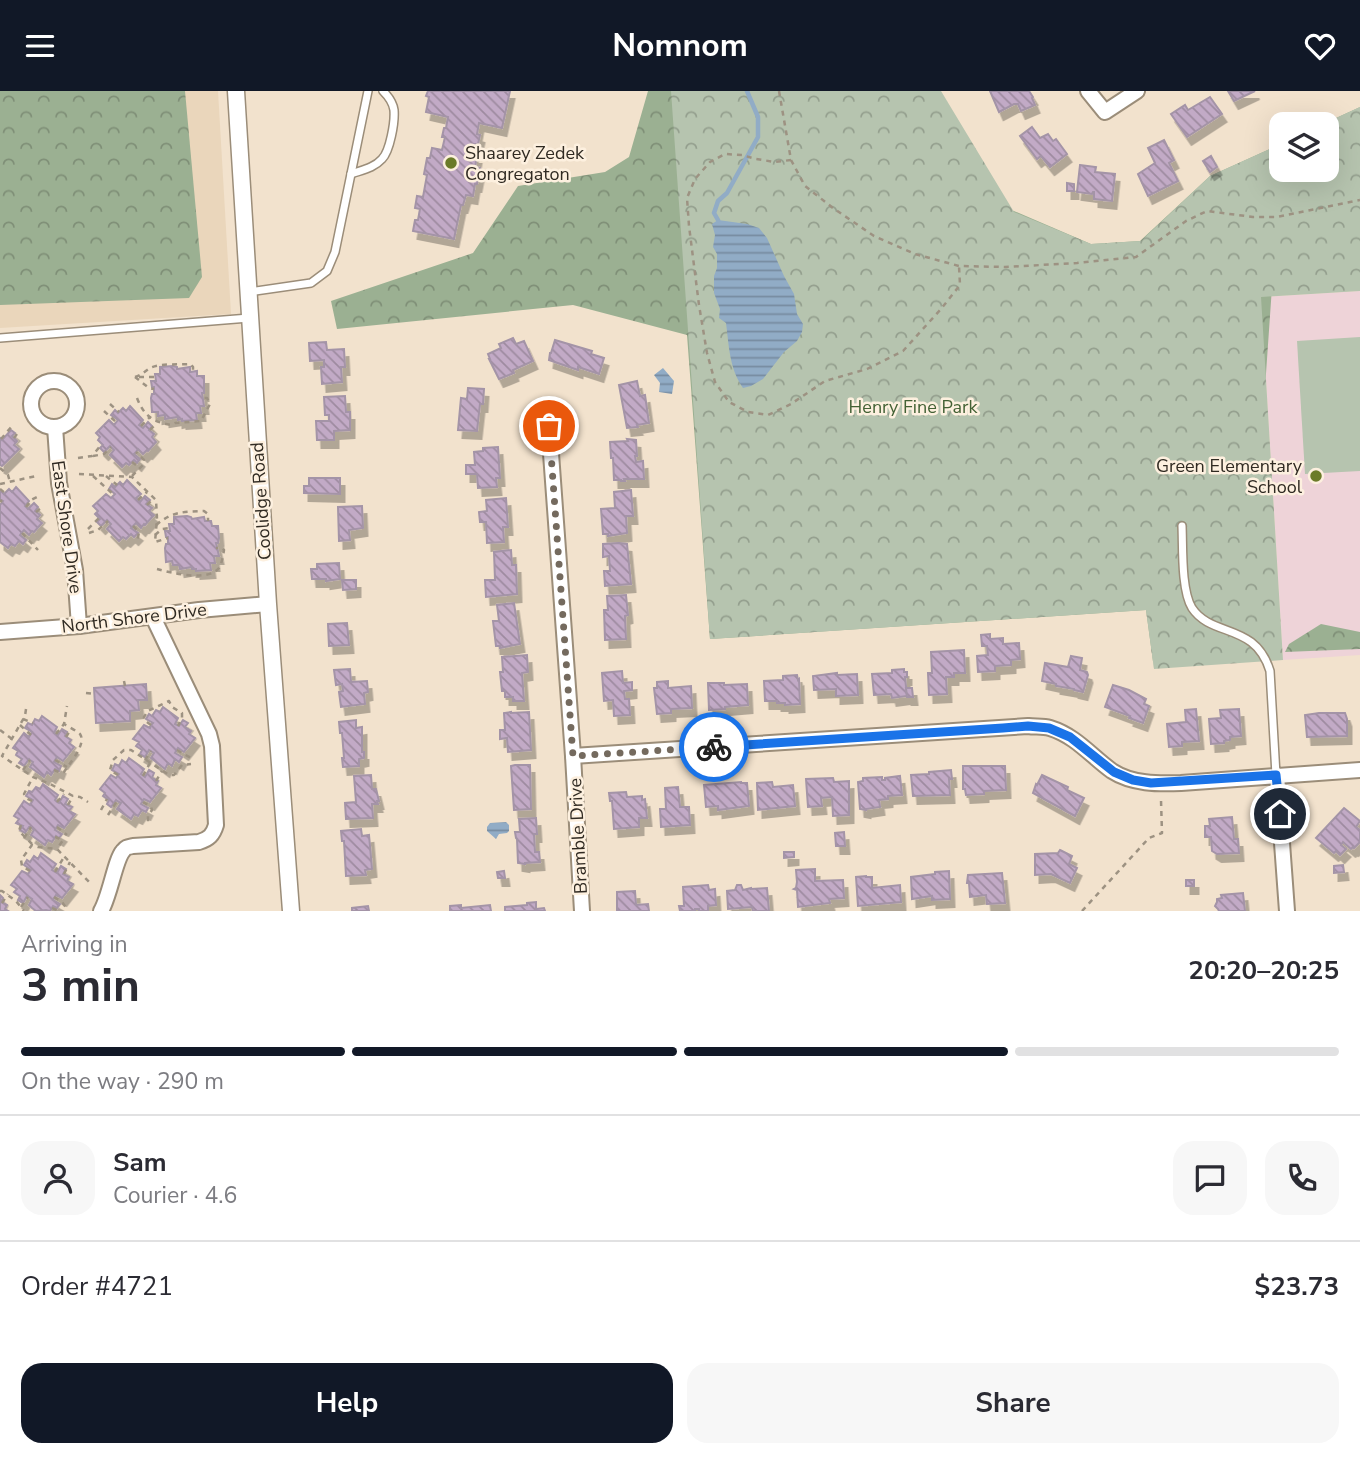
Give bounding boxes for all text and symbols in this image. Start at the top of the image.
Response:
text: Nomnom [612,24,748,67]
icon: menu [21,27,59,65]
icon: heart [1301,27,1339,65]
map controls [1269,112,1339,182]
button: layers [1269,112,1339,182]
place label: Shaarey Zedek Congregaton [465,141,585,186]
marker: Shaarey Zedek Congregaton [443,155,459,171]
park label: Henry Fine Park [849,395,978,419]
pin [519,396,579,456]
icon: bag [530,407,568,445]
street label: Coolidge Road [245,441,277,561]
place label: Green Elementary School [1156,454,1303,499]
street label: East Shore Drive [46,459,88,595]
marker: Green Elementary School [1308,468,1324,484]
street label: North Shore Drive [60,597,208,639]
courier [679,712,749,782]
icon: bike [695,728,733,766]
street label: Bramble Drive [563,777,593,895]
pin [1250,784,1310,844]
icon: home [1261,795,1299,833]
text: Arriving in [21,929,128,960]
text: 20:20–20:25 [1188,953,1339,988]
text: 3 min [21,954,140,1017]
text: On the way · 290 m [21,1066,224,1097]
button: person [21,1141,95,1215]
button: chat [1173,1141,1247,1215]
button: phone [1265,1141,1339,1215]
text: Sam [113,1145,166,1180]
text: Courier · 4.6 [113,1180,237,1211]
text: Order #4721 [21,1269,173,1304]
text: $23.73 [1255,1269,1339,1304]
button: Help [21,1363,673,1443]
button: Share [687,1363,1339,1443]

